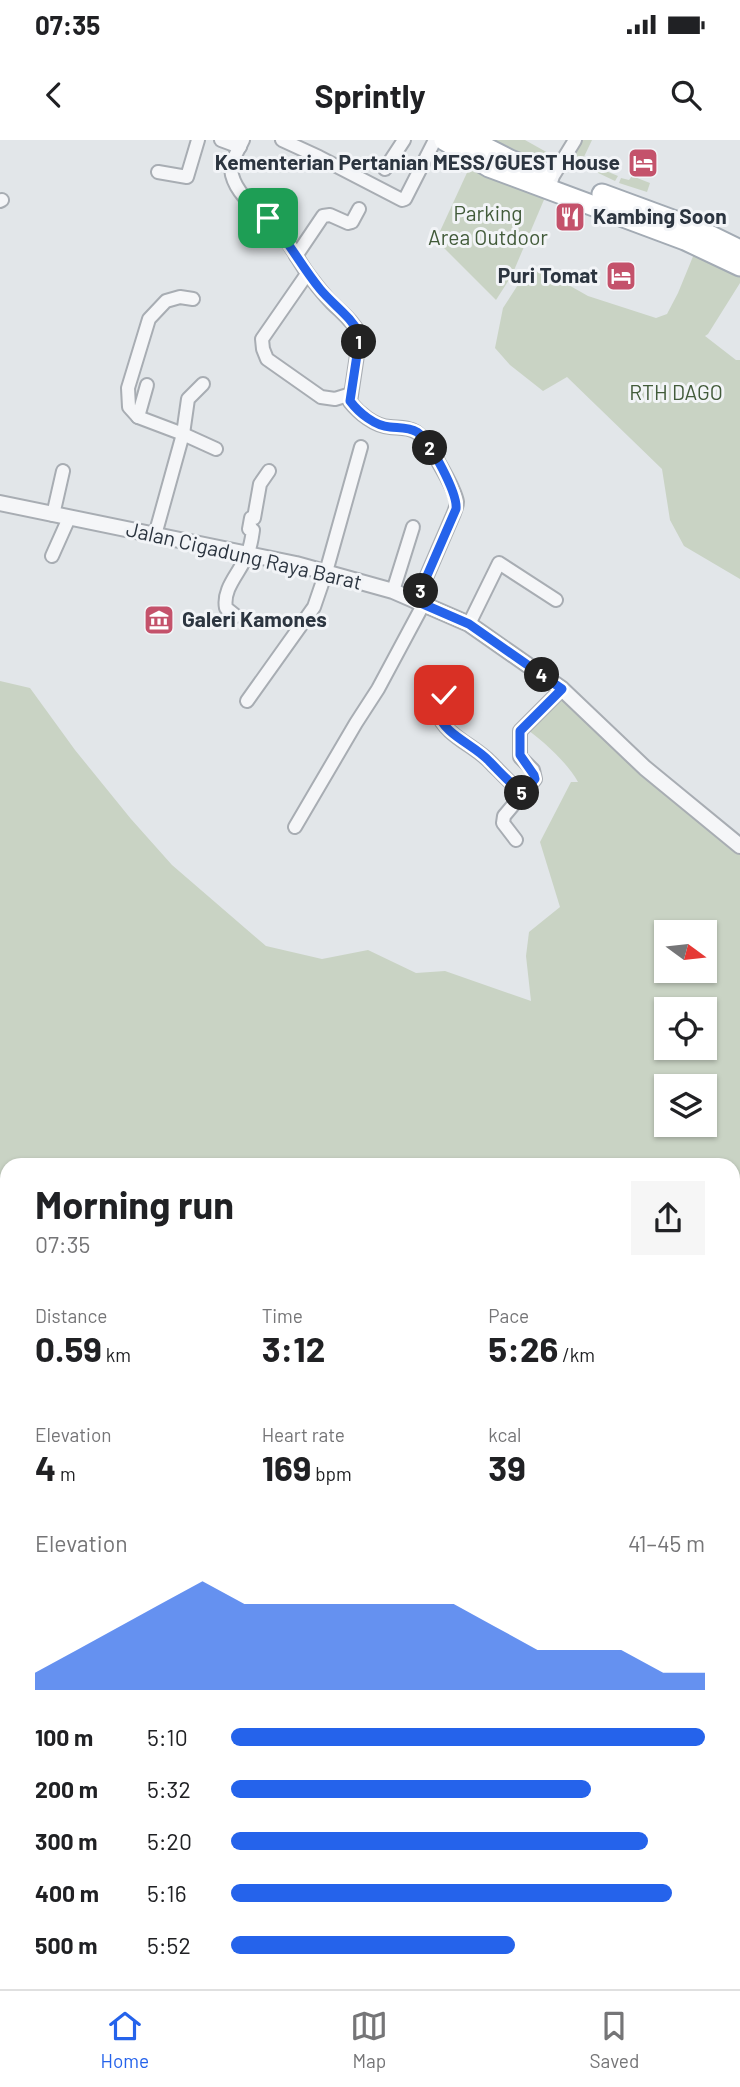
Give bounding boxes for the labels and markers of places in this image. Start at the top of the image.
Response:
hotel icon: Kementerian Pertanian MESS/GUEST House [626,146,660,180]
place label: Kementerian Pertanian MESS/GUEST House [215,149,620,174]
pin [238,188,298,248]
restaurant icon: Kambing Soon [553,200,587,234]
place label: Kambing Soon [593,203,727,228]
hotel icon: Puri Tomat [604,259,638,293]
place label: Puri Tomat [498,262,598,287]
pin: 1 [342,324,376,360]
pin: 2 [412,430,448,466]
pin: 3 [404,574,438,608]
museum icon: Galeri Kamones [142,603,176,637]
place label: Galeri Kamones [182,606,327,631]
pin: 4 [524,658,560,692]
pin [414,665,474,725]
pin: 5 [504,776,540,810]

